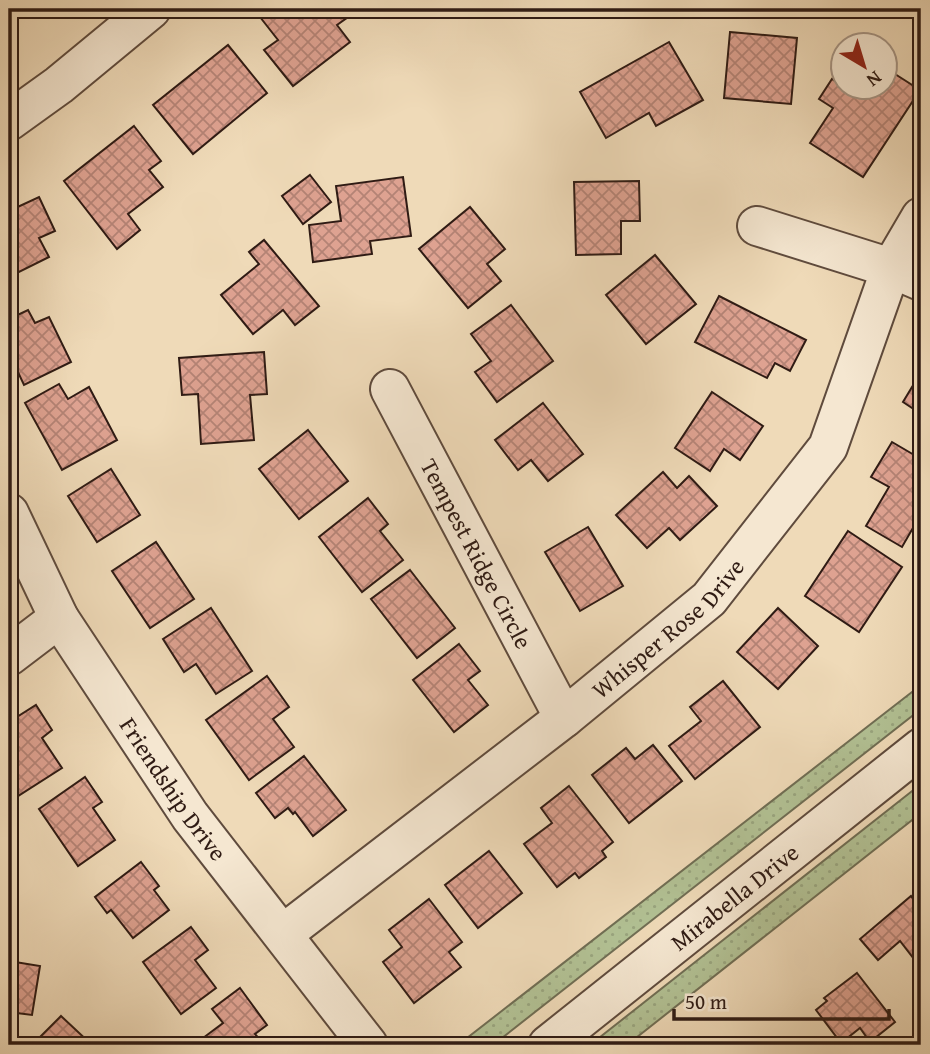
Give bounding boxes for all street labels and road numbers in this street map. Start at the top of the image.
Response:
street label: Tempest Ridge Circle [412,452,542,655]
street label: Whisper Rose Drive [584,551,752,706]
street label: Friendship Drive [112,710,236,868]
street label: Mirabella Drive [663,835,806,959]

